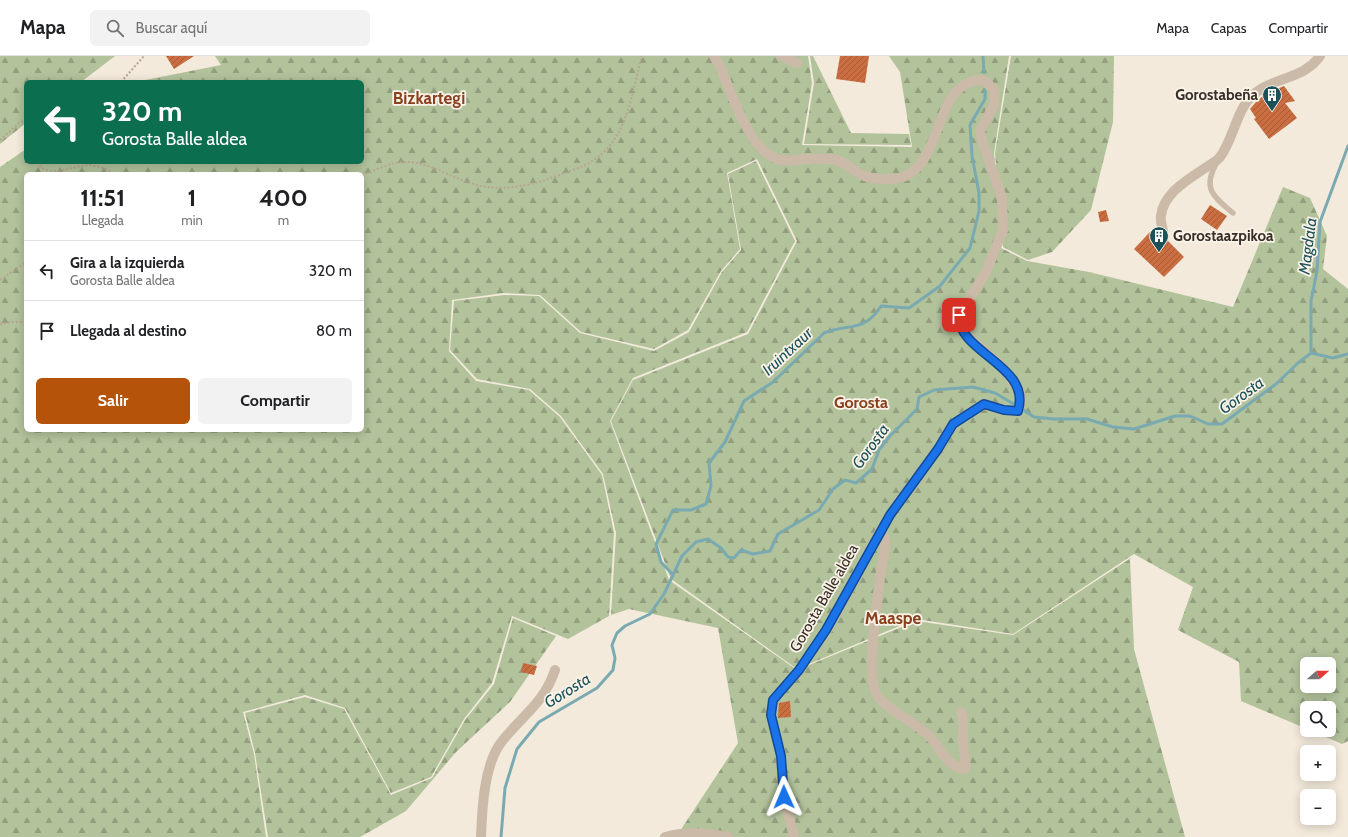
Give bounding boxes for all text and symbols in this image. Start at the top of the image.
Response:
search box [90,10,370,46]
text: Mapa [20,16,66,39]
icon: search [104,17,126,39]
text: Buscar aquí [136,19,207,37]
text: Mapa [1156,19,1189,37]
text: Capas [1211,19,1247,37]
text: Compartir [1269,19,1328,37]
building icon: Gorostabeña [1261,84,1283,112]
place label: Gorostabeña [1175,86,1259,104]
district label: Bizkartegi [393,88,465,108]
text: 320 m [102,94,182,128]
icon: left [36,96,88,148]
text: Gorosta Balle aldea [102,128,247,150]
text: 11:51 [80,183,125,212]
text: 1 [188,183,196,212]
text: 400 [259,183,308,212]
text: Llegada [81,212,124,228]
text: min [181,212,203,228]
text: m [278,212,289,228]
water label: Magdala [1294,217,1320,277]
building icon: Gorostaazpikoa [1148,225,1170,253]
place label: Gorostaazpikoa [1173,227,1274,245]
text: Gira a la izquierda [70,254,184,272]
icon: left [36,260,58,282]
text: 320 m [309,262,352,280]
text: Gorosta Balle aldea [70,272,175,288]
pin [942,298,976,332]
icon: arrive [948,304,970,326]
icon: arrive [36,320,58,342]
text: Llegada al destino [70,322,186,340]
text: 80 m [316,322,352,340]
water label: Iruintxaur [758,323,817,379]
water label: Gorosta [1215,373,1267,418]
button: Salir [36,378,190,424]
button: Compartir [198,378,352,424]
district label: Gorosta [834,393,888,412]
water label: Gorosta [848,420,893,472]
street label: Gorosta Balle aldea [786,540,862,655]
district label: Maaspe [865,608,922,628]
north arrow [1300,657,1336,693]
map controls [1300,657,1336,825]
water label: Gorosta [541,669,594,712]
button: search [1300,701,1336,737]
button: + [1300,745,1336,781]
position arrow [763,776,805,818]
button: − [1300,789,1336,825]

